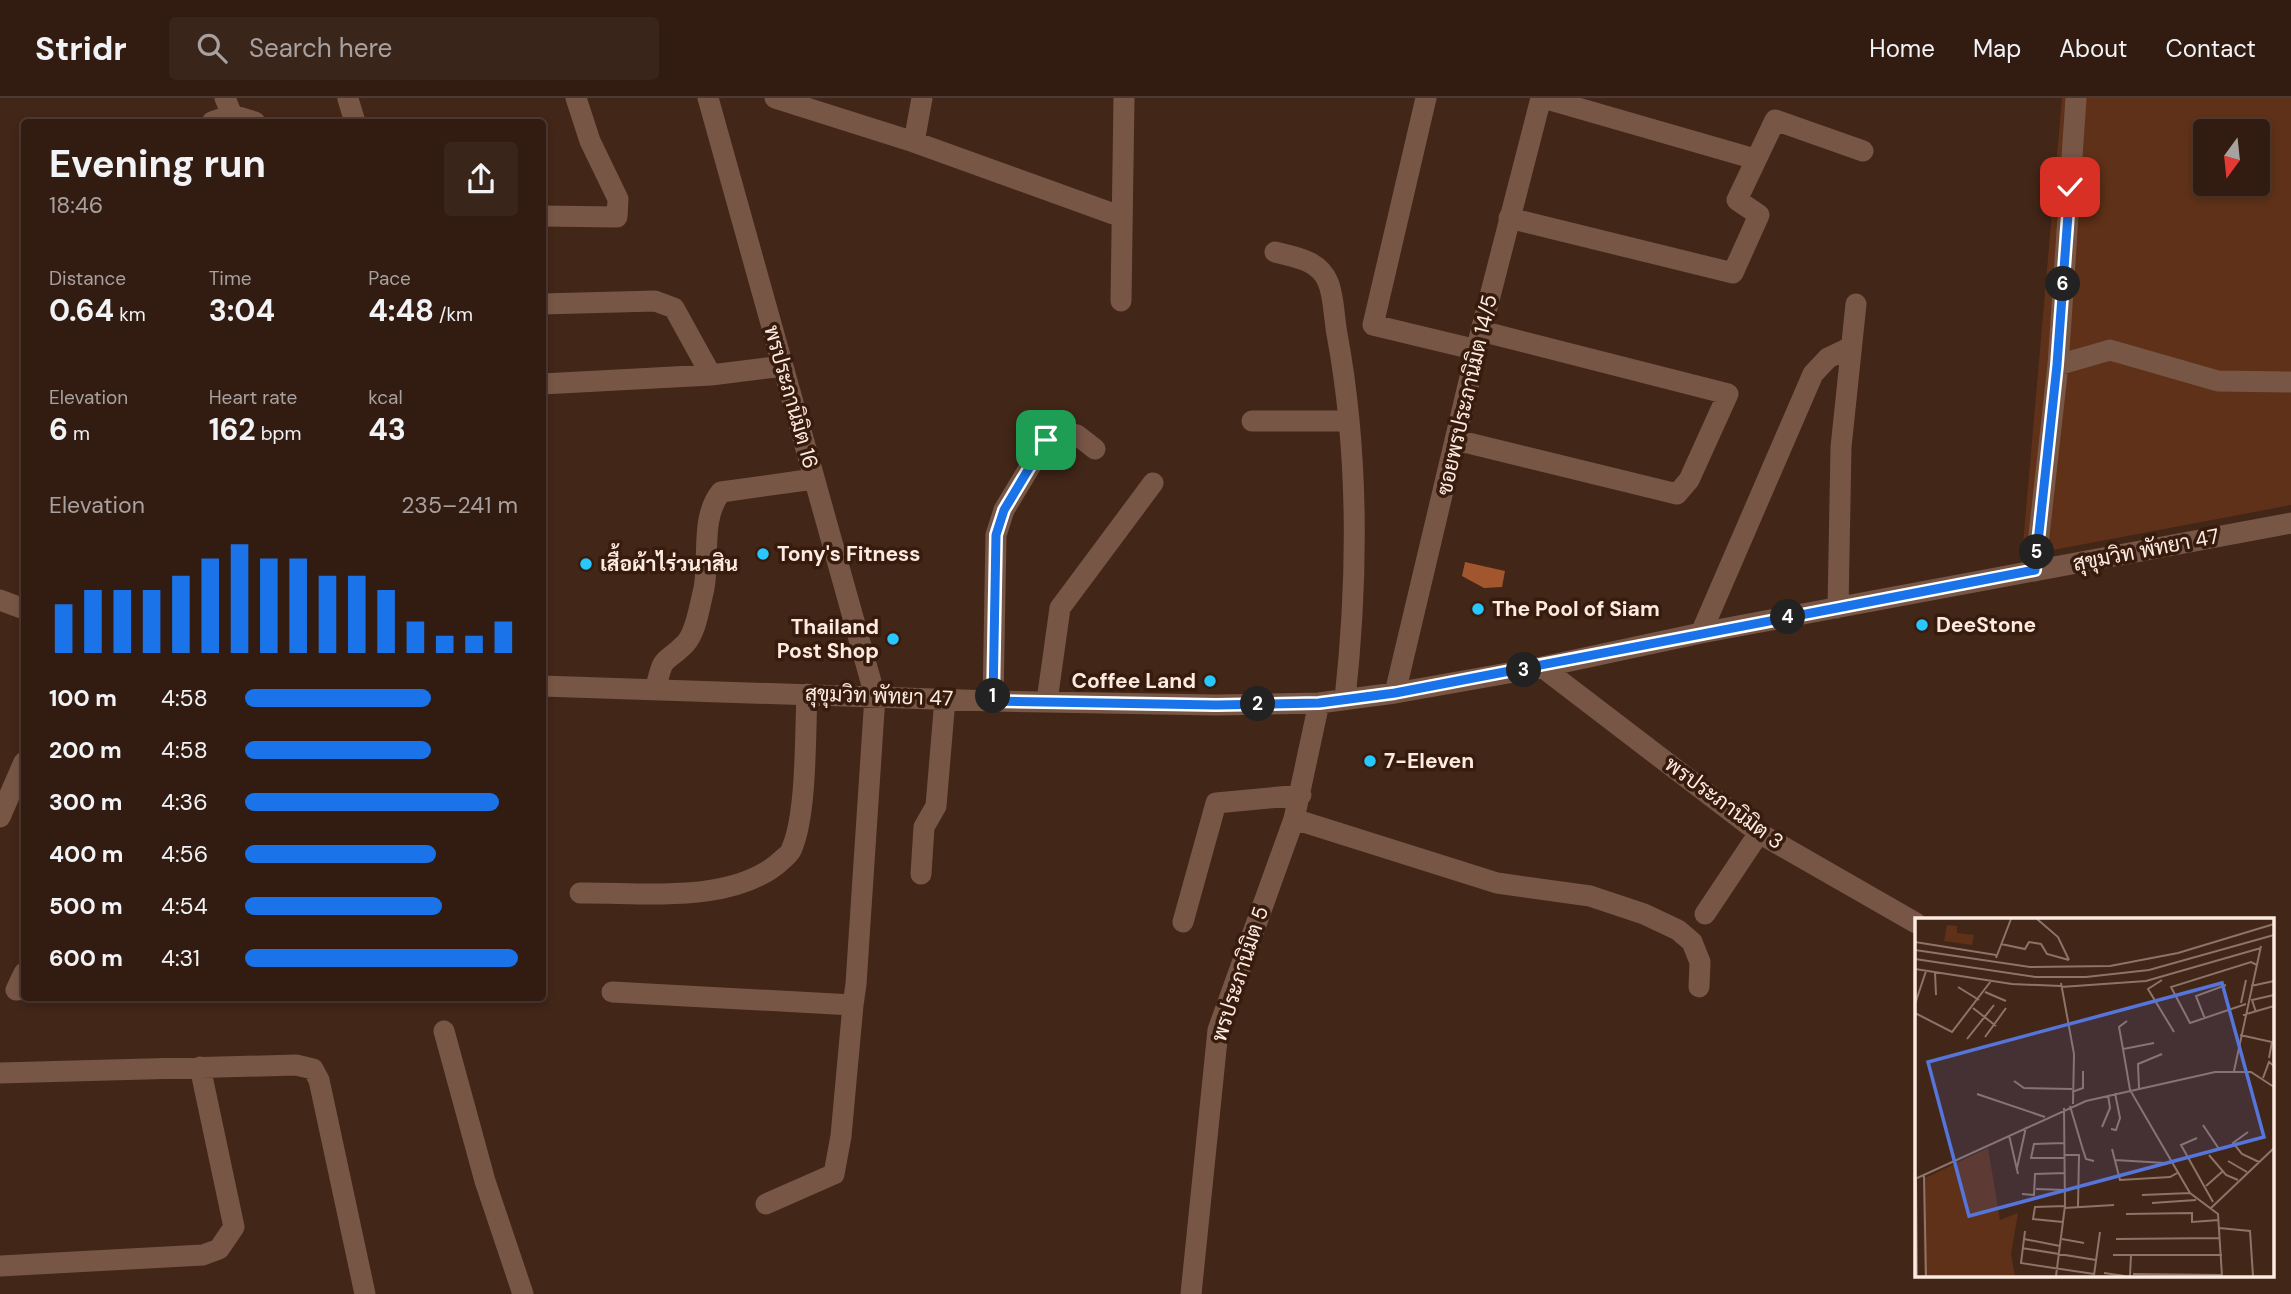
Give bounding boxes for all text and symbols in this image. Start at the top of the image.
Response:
search box [169,17,659,80]
text: Stridr [35,27,127,70]
icon: search [193,29,231,67]
text: Search here [249,31,392,65]
text: Home [1869,33,1935,64]
text: Map [1973,33,2021,64]
text: About [2059,33,2128,64]
text: Contact [2166,33,2256,64]
north arrow [2193,119,2270,196]
map controls [2193,119,2270,196]
text: Evening run [49,139,266,189]
button: share [444,142,518,216]
pin [2040,157,2100,217]
icon: check [2051,168,2089,206]
text: 18:46 [49,190,103,220]
text: Distance [49,266,126,291]
text: Time [209,266,252,291]
text: Pace [368,266,411,291]
pin: 6 [2046,266,2080,302]
text: 6 [2056,271,2069,296]
text: 0.64 [49,291,114,330]
text: 3:04 [209,291,275,330]
text: 4:48 [368,291,434,330]
street label: ซอยพรประภานิมิต 14/5 [1430,292,1504,498]
text: km [114,302,146,327]
text: /km [434,302,473,327]
street label: พรประภานิมิต 16 [757,322,825,472]
text: Elevation [49,385,128,410]
text: Heart rate [209,385,297,410]
text: kcal [368,385,403,410]
text: 6 [49,410,68,449]
text: 162 [209,410,256,449]
text: 43 [368,410,406,449]
pin [1016,410,1076,470]
text: m [68,421,90,446]
text: bpm [256,421,301,446]
icon: arrive [1027,421,1065,459]
text: Elevation [49,490,145,520]
text: 235–241 m [401,490,518,520]
street label: สุขุมวิท พัทยา 47 [2071,522,2221,578]
pin: 5 [2020,534,2054,570]
text: 5 [2031,539,2042,564]
place label: Tony's Fitness [777,540,920,568]
place label: เสื้อผ้าไร่วนาสิน [600,543,738,578]
marker: Tony's Fitness [755,546,771,562]
marker: เสื้อผ้าไร่วนาสิน [578,556,594,572]
place label: The Pool of Siam [1492,595,1660,623]
pin: 4 [1770,600,1806,634]
marker: The Pool of Siam [1470,601,1486,617]
text: 4 [1781,604,1794,629]
place label: DeeStone [1936,611,2036,639]
place label: Thailand Post Shop [777,613,879,665]
marker: DeeStone [1914,617,1930,633]
marker: Thailand Post Shop [885,631,901,647]
pin: 3 [1506,652,1542,688]
text: 3 [1518,657,1529,682]
place label: Coffee Land [1072,667,1196,695]
marker: Coffee Land [1202,673,1218,689]
pin: 1 [976,678,1010,714]
street label: สุขุมวิท พัทยา 47 [804,679,954,713]
text: 100 m [49,683,117,713]
text: 4:58 [161,683,208,713]
text: 1 [989,683,996,708]
pin: 2 [1240,686,1276,722]
text: 2 [1252,691,1263,716]
text: 200 m [49,735,122,765]
text: 4:58 [161,735,208,765]
place label: 7-Eleven [1384,747,1474,775]
street label: พรประภานิมิต 3 [1659,750,1789,856]
marker: 7-Eleven [1362,753,1378,769]
text: 300 m [49,787,122,817]
text: 4:36 [161,787,208,817]
text: 400 m [49,839,123,869]
text: 4:56 [161,839,208,869]
text: 500 m [49,891,123,921]
text: 4:54 [161,891,208,921]
street label: พรประภานิมิต 5 [1205,903,1275,1045]
inset map [1915,918,2274,1276]
text: 600 m [49,943,123,973]
text: 4:31 [161,943,200,973]

